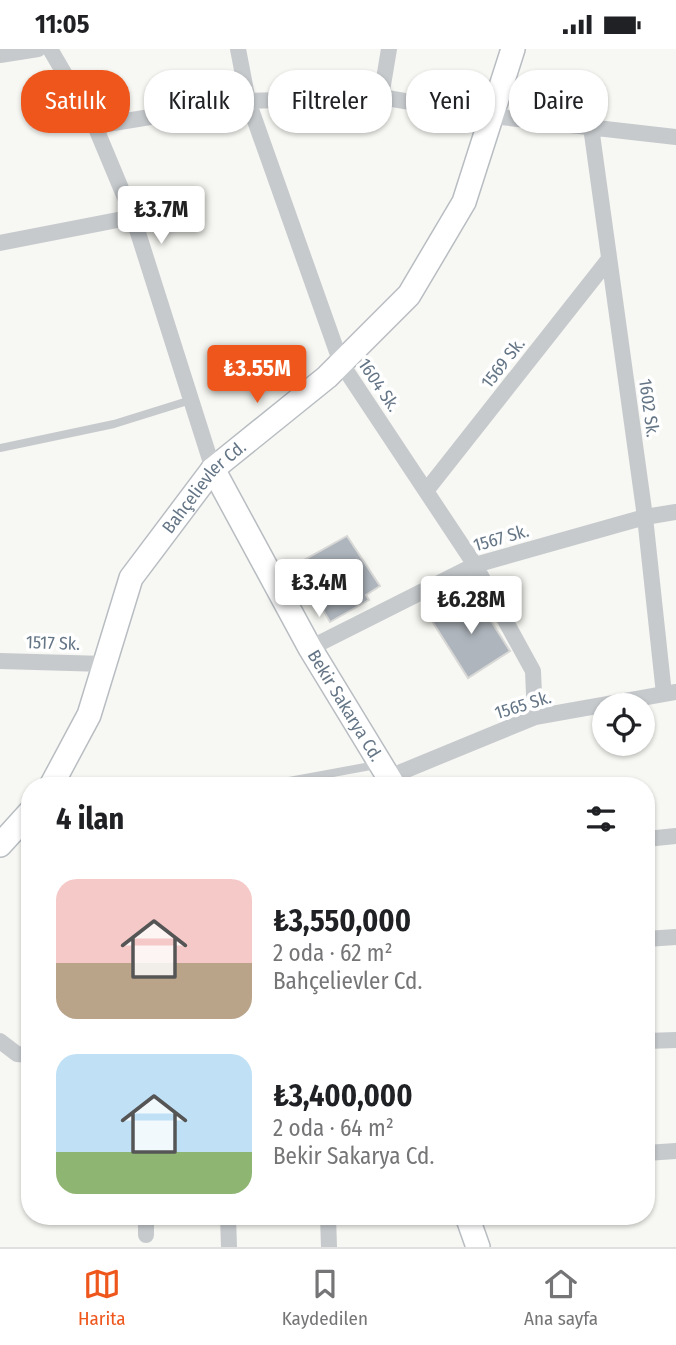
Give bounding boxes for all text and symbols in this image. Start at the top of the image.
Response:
text: 11:05 [35,9,89,40]
chip: Satılık [21,70,130,133]
chip: Kiralık [144,70,254,133]
chip: Filtreler [268,70,392,133]
chip: Yeni [406,70,495,133]
chip: Daire [509,70,608,133]
pin: ₺3.7M [112,187,210,246]
text: ₺3.7M [134,195,188,223]
street label: 1569 Sk. [476,333,530,393]
pin: ₺3.55M [200,345,314,405]
text: ₺3.55M [223,354,291,382]
street label: 1604 Sk. [353,354,405,416]
street label: 1602 Sk. [634,378,664,439]
street label: Bahçelievler Cd. [157,436,251,538]
street label: 1567 Sk. [471,520,531,556]
pin: ₺3.4M [270,559,368,619]
text: ₺3.4M [291,568,347,596]
pin: ₺6.28M [414,577,528,636]
text: ₺6.28M [437,585,505,613]
street label: 1517 Sk. [26,631,81,655]
street label: Bekir Sakarya Cd. [303,646,387,765]
street label: 1565 Sk. [492,686,554,724]
map controls [592,693,655,756]
button: locate [592,693,655,756]
icon: filters [582,800,620,838]
text: 4 ilan [56,801,124,837]
text: ₺3,550,000 [273,903,411,939]
icon: home [112,907,196,991]
text: 2 oda · 62 m² [273,939,393,967]
text: Bahçelievler Cd. [273,967,422,995]
text: ₺3,400,000 [273,1078,413,1114]
icon: home [112,1082,196,1166]
text: 2 oda · 64 m² [273,1114,394,1142]
text: Bekir Sakarya Cd. [273,1142,434,1170]
tab: Harita [78,1265,126,1330]
tab: Kaydedilen [282,1265,368,1330]
tab: Ana sayfa [524,1265,598,1330]

